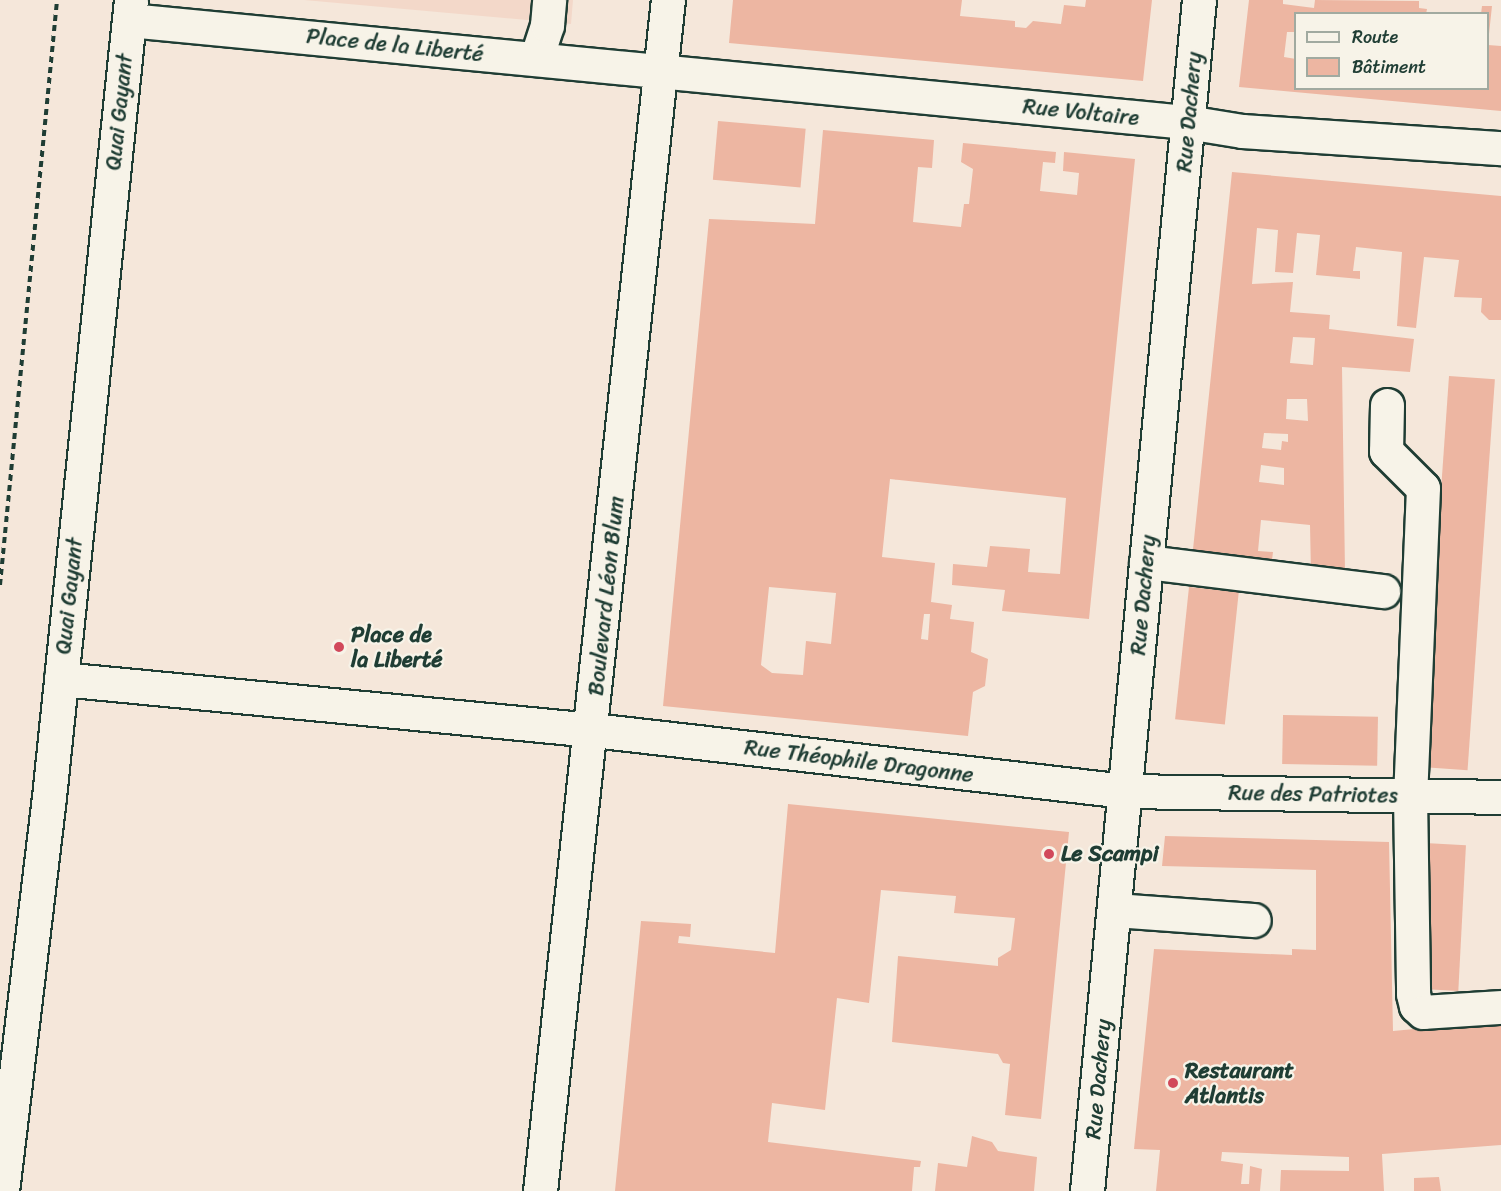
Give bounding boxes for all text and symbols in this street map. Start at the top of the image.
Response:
legend [1294,12,1489,90]
text: Route [1352,21,1398,53]
street label: Place de la Liberté [305,23,485,67]
street label: Rue Dachery [1171,51,1207,173]
text: Bâtiment [1352,51,1426,83]
street label: Quai Gayant [100,53,138,171]
street label: Rue Voltaire [1021,93,1141,131]
street label: Boulevard Léon Blum [582,495,630,697]
street label: Rue Dachery [1125,534,1161,656]
street label: Quai Gayant [50,537,88,655]
place label: Place de la Liberté [351,621,443,672]
marker: Place de la Liberté [332,640,346,654]
street label: Rue Théophile Dragonne [743,734,975,788]
street label: Rue des Patriotes [1227,779,1399,809]
place label: Le Scampi [1061,841,1159,867]
marker: Le Scampi [1042,847,1056,861]
street label: Rue Dachery [1080,1018,1116,1140]
place label: Restaurant Atlantis [1185,1057,1294,1108]
marker: Restaurant Atlantis [1166,1076,1180,1090]

